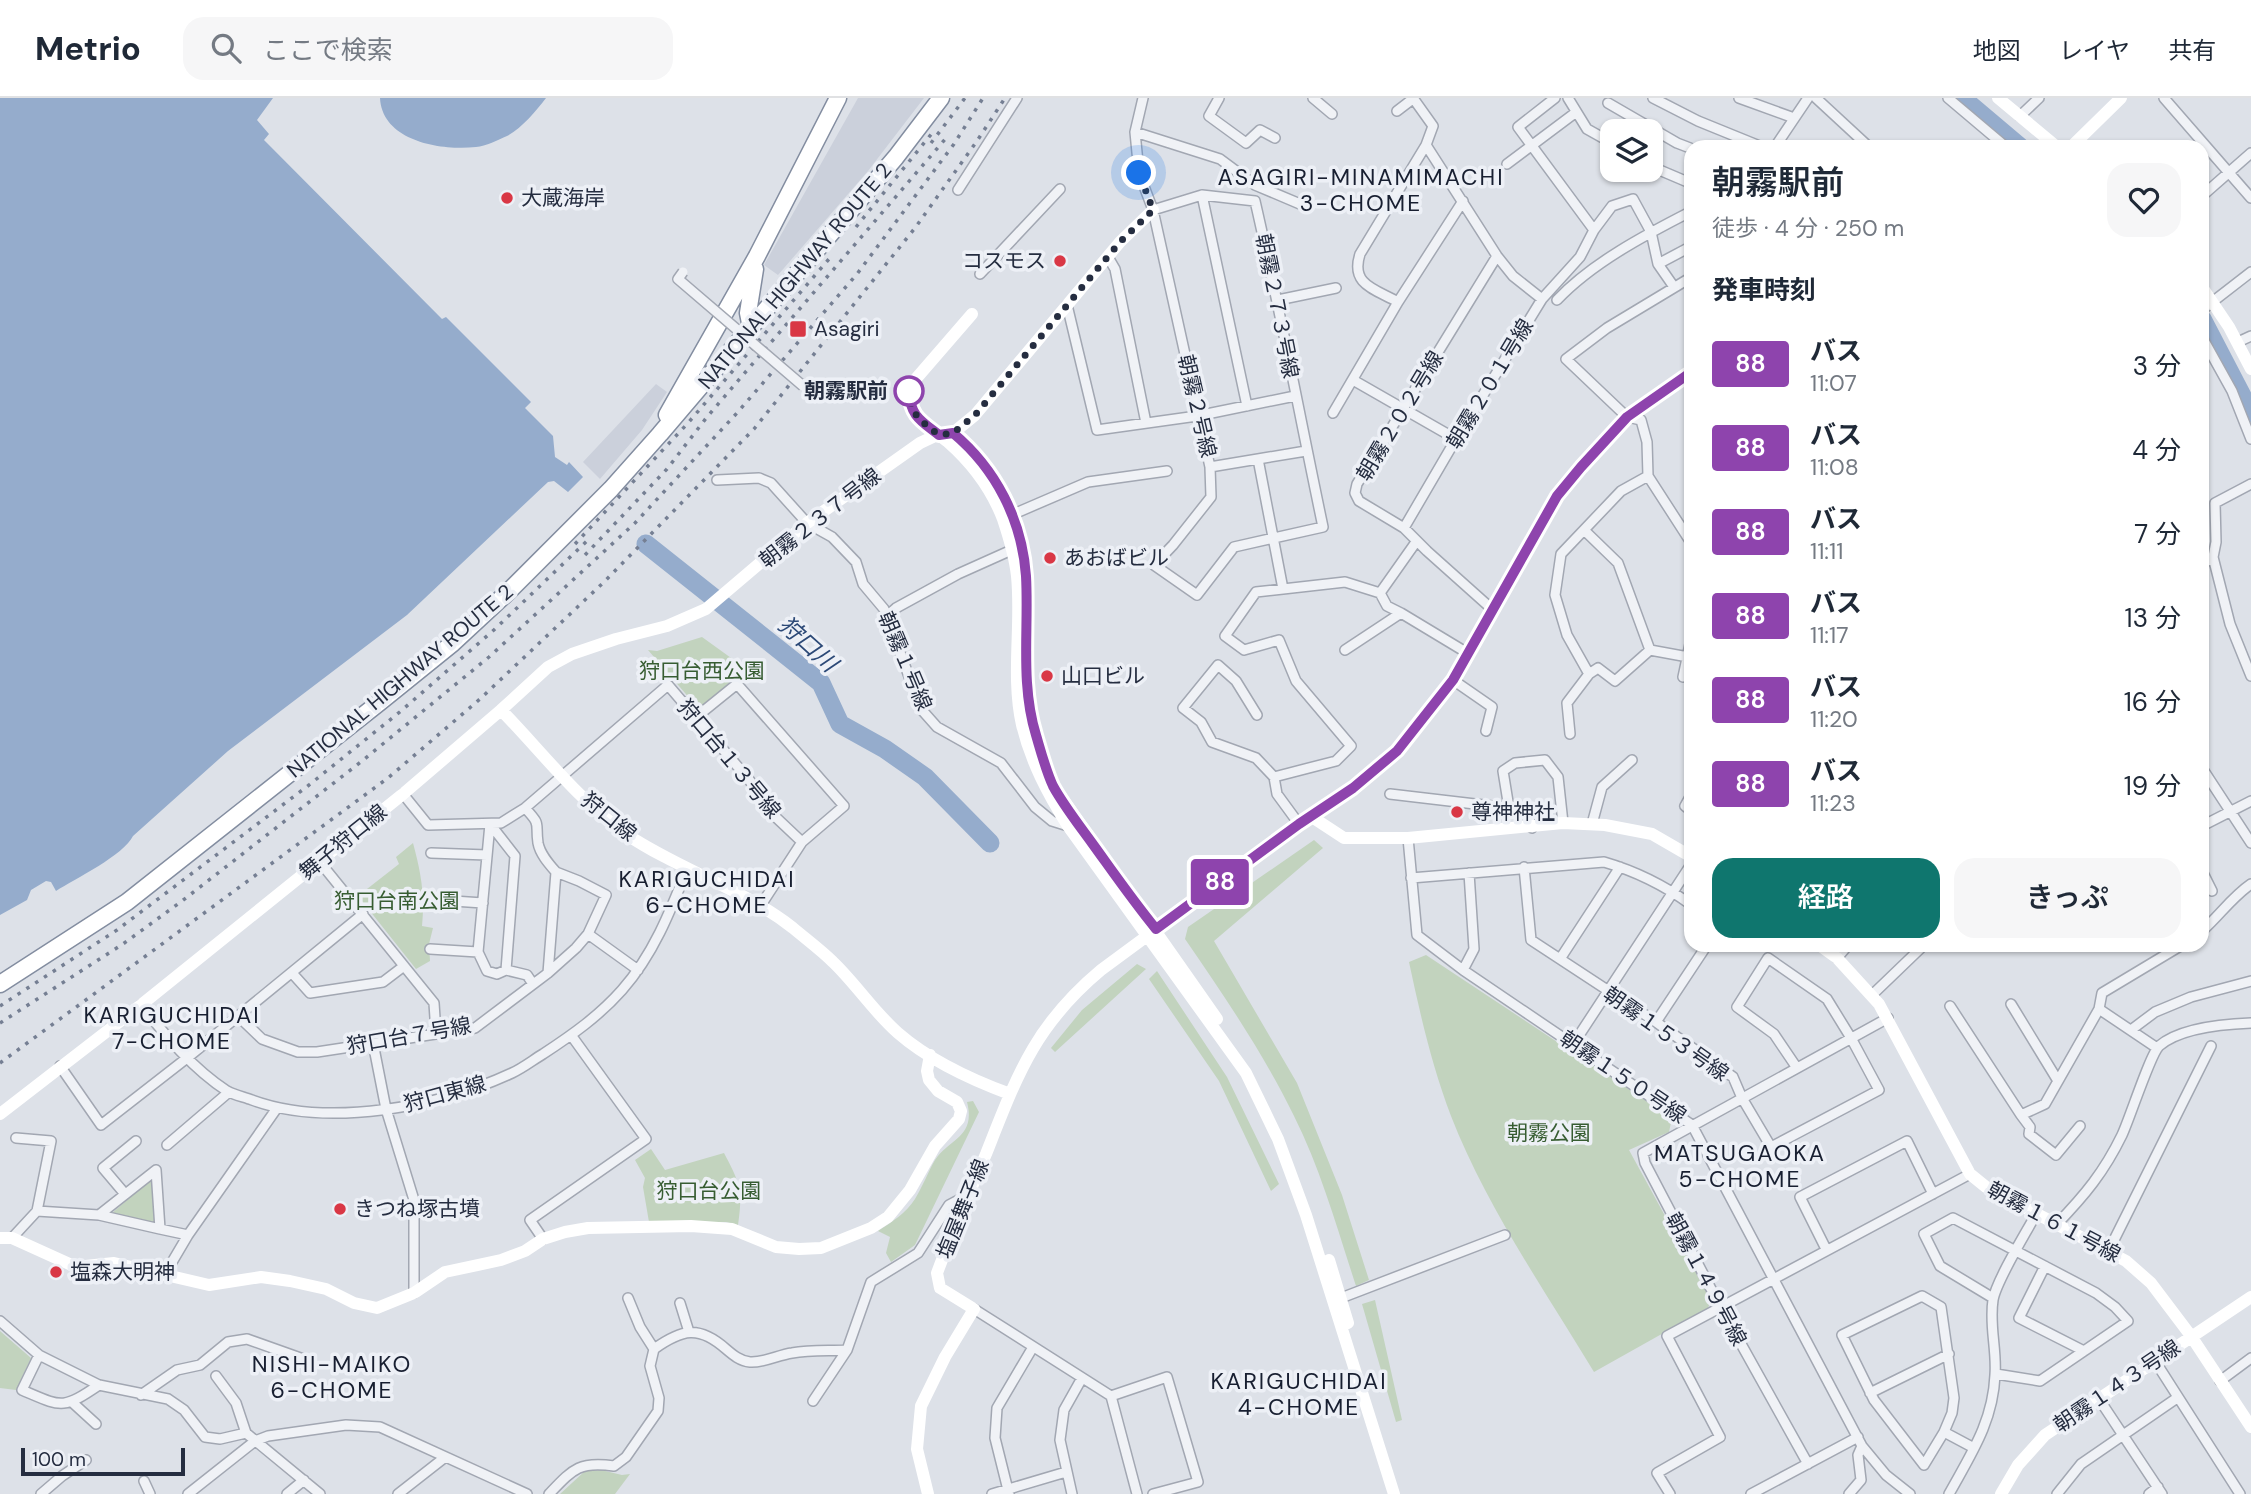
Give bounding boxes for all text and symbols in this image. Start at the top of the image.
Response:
search box [183,17,673,80]
text: Metrio [35,27,141,70]
icon: search [207,29,245,67]
text: ここで検索 [263,33,393,67]
text: 地図 [1973,35,2021,66]
text: レイヤ [2059,35,2130,66]
text: 共有 [2168,35,2216,66]
map controls [1600,119,1663,182]
button: layers [1600,119,1663,182]
your location [1121,155,1156,190]
street label: NATIONAL HIGHWAY ROUTE 2 [692,157,898,395]
text: 朝霧駅前 [1712,161,1844,204]
district label: ASAGIRI-MINAMIMACHI 3-CHOME [1217,162,1505,218]
button: heart [2107,163,2181,237]
place label: 大蔵海岸 [521,184,605,212]
marker: 大蔵海岸 [499,190,515,206]
text: 徒歩 · 4 分 · 250 m [1712,213,1904,243]
street label: 朝霧２７３号線 [1249,231,1305,381]
place label: コスモス [962,247,1046,275]
marker: コスモス [1052,253,1068,269]
text: 発車時刻 [1712,273,1816,307]
street label: 朝霧２０１号線 [1440,314,1540,454]
place label: Asagiri [814,315,879,343]
marker: Asagiri [788,319,808,339]
text: バス [1810,334,1862,368]
street label: 朝霧２０２号線 [1350,346,1450,486]
text: 88 [1735,348,1766,379]
text: 3 分 [2133,349,2181,383]
street label: 朝霧２号線 [1172,352,1222,460]
text: 11:07 [1810,368,1857,398]
marker: 朝霧駅前 [894,376,924,406]
place label: 朝霧駅前 [804,377,888,405]
text: バス [1810,418,1862,452]
text: 88 [1735,432,1766,463]
text: 4 分 [2132,433,2181,467]
text: 11:08 [1810,452,1859,482]
street label: 朝霧２３７号線 [753,462,887,574]
text: バス [1810,502,1862,536]
text: 88 [1735,516,1766,547]
text: 7 分 [2134,517,2181,551]
text: 11:11 [1810,536,1843,566]
place label: あおばビル [1064,544,1169,572]
marker: あおばビル [1042,550,1058,566]
street label: NATIONAL HIGHWAY ROUTE 2 [281,578,519,784]
text: バス [1810,586,1862,620]
text: 88 [1735,600,1766,631]
text: 13 分 [2125,601,2181,635]
street label: 朝霧１号線 [872,607,938,715]
water label: 狩口川 [772,610,846,680]
text: 11:17 [1810,620,1848,650]
park label: 狩口台西公園 [639,657,765,685]
place label: 山口ビル [1061,662,1145,690]
marker: 山口ビル [1039,668,1055,684]
text: バス [1810,670,1862,704]
text: 88 [1735,684,1766,715]
text: 16 分 [2124,685,2181,719]
street label: 狩口台１３号線 [671,694,787,824]
text: 11:20 [1810,704,1858,734]
text: バス [1810,754,1862,788]
text: 88 [1735,768,1766,799]
text: 19 分 [2124,769,2181,803]
street label: 狩口線 [576,786,642,848]
text: 11:23 [1810,788,1856,818]
street label: 舞子狩口線 [293,798,393,886]
place label: 尊神神社 [1471,798,1555,826]
marker: 尊神神社 [1449,804,1465,820]
button: 経路 [1712,858,1940,938]
button: きっぷ [1954,858,2181,938]
line badge: 88 [1188,859,1252,905]
district label: KARIGUCHIDAI 6-CHOME [618,864,796,920]
text: 88 [1205,866,1235,897]
park label: 狩口台南公園 [334,887,460,915]
street label: 朝霧１５３号線 [1598,980,1734,1088]
district label: KARIGUCHIDAI 7-CHOME [83,1000,261,1056]
street label: 狩口台７号線 [345,1011,473,1061]
street label: 朝霧１５０号線 [1554,1024,1692,1130]
street label: 狩口東線 [401,1070,489,1118]
park label: 朝霧公園 [1507,1119,1591,1147]
district label: MATSUGAOKA 5-CHOME [1654,1138,1826,1194]
street label: 塩屋舞子線 [930,1155,996,1263]
street label: 朝霧１６１号線 [1983,1175,2125,1269]
park label: 狩口台公園 [657,1177,762,1205]
place label: きつね塚古墳 [354,1195,480,1223]
marker: きつね塚古墳 [332,1201,348,1217]
street label: 朝霧１４９号線 [1659,1208,1753,1350]
place label: 塩森大明神 [70,1258,175,1286]
marker: 塩森大明神 [48,1264,64,1280]
street label: 朝霧１４３号線 [2048,1333,2186,1439]
district label: NISHI-MAIKO 6-CHOME [252,1349,412,1405]
district label: KARIGUCHIDAI 4-CHOME [1210,1366,1388,1422]
scale bar [21,1445,186,1477]
text: 100 m [32,1447,86,1472]

